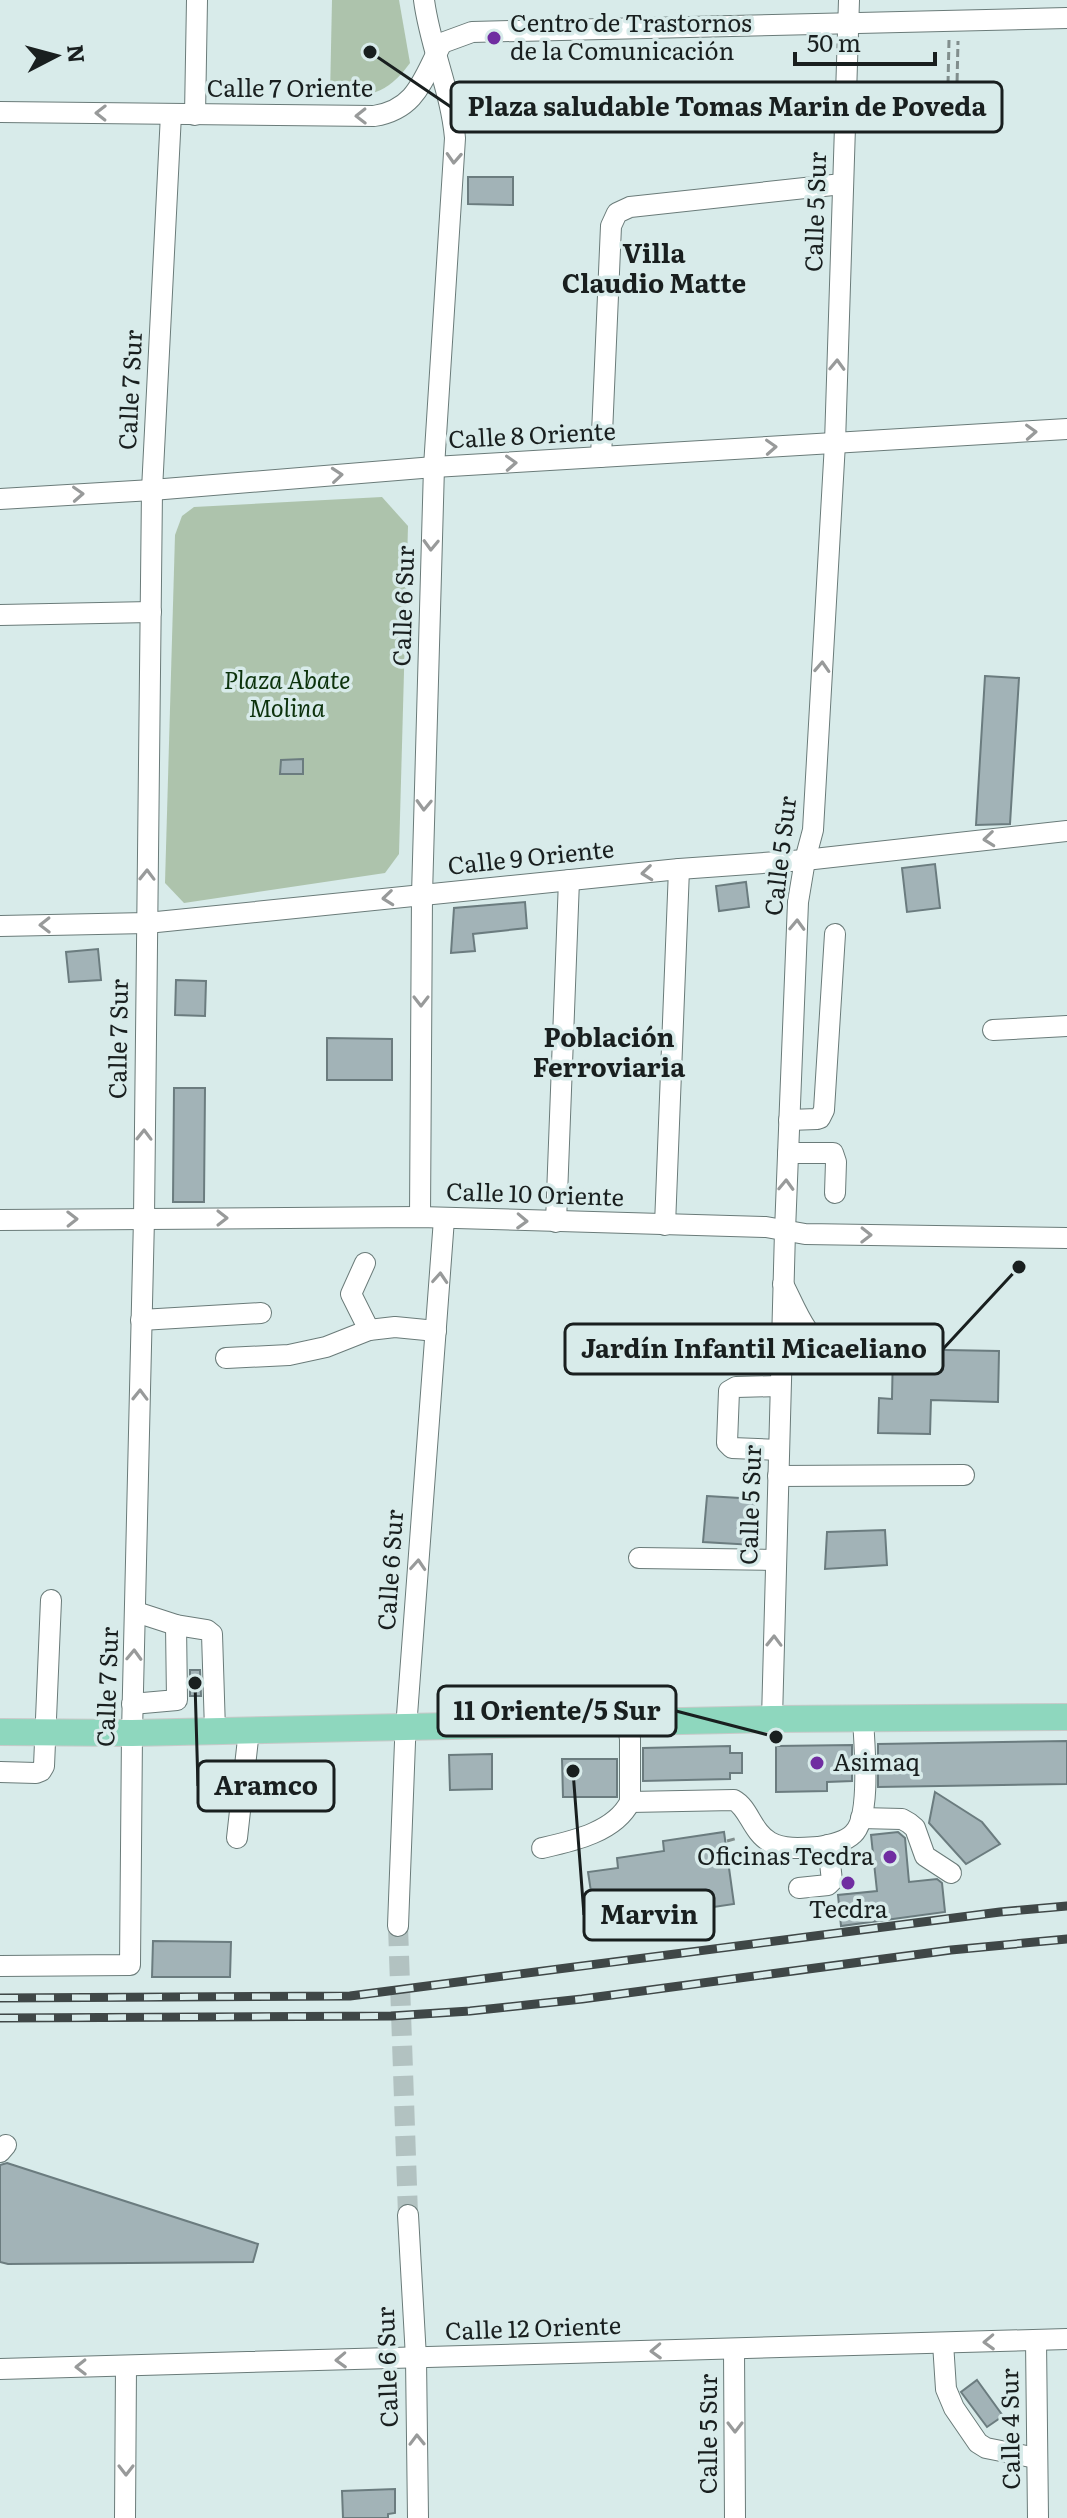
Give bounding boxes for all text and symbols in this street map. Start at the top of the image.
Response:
place label: Centro de Trastornos de la Comunicación [510,4,752,67]
north arrow [16,16,96,96]
scale bar [795,16,935,66]
text: 50 m [807,24,861,59]
marker: Centro de Trastornos de la Comunicación [485,29,503,47]
text: N [60,43,95,65]
street label: Calle 7 Oriente [207,69,373,104]
callout: Plaza saludable Tomas Marin de Poveda [451,82,1002,132]
text: Plaza saludable Tomas Marin de Poveda [467,85,987,124]
one-way arrow [94,104,107,122]
one-way arrow [354,108,367,125]
street label: Calle 5 Sur [794,151,833,273]
one-way arrow [446,152,463,165]
district label: Villa Claudio Matte [562,232,746,301]
street label: Calle 7 Sur [108,328,149,451]
one-way arrow [828,358,845,371]
street label: Calle 8 Oriente [447,412,616,455]
one-way arrow [1025,423,1037,440]
one-way arrow [765,439,778,456]
one-way arrow [505,455,518,472]
one-way arrow [331,467,344,484]
one-way arrow [72,486,85,503]
one-way arrow [423,539,440,552]
street label: Calle 6 Sur [382,544,421,667]
one-way arrow [813,660,830,673]
park label: Plaza Abate Molina [223,661,351,724]
street label: Calle 5 Sur [754,793,803,918]
one-way arrow [415,799,433,812]
street label: Calle 9 Oriente [446,829,616,882]
one-way arrow [982,830,995,847]
one-way arrow [640,864,653,881]
one-way arrow [139,868,156,881]
one-way arrow [381,890,394,907]
one-way arrow [38,916,51,933]
one-way arrow [789,918,806,931]
street label: Calle 7 Sur [98,978,135,1099]
one-way arrow [412,995,430,1008]
district label: Población Ferroviaria [533,1016,685,1085]
one-way arrow [136,1128,153,1141]
street label: Calle 10 Oriente [446,1172,625,1213]
one-way arrow [778,1178,795,1191]
one-way arrow [216,1209,229,1227]
one-way arrow [66,1210,79,1228]
one-way arrow [516,1212,529,1229]
one-way arrow [860,1226,873,1244]
one-way arrow [431,1271,448,1284]
callout: Jardín Infantil Micaeliano [565,1324,943,1374]
text: Jardín Infantil Micaeliano [581,1327,927,1366]
one-way arrow [131,1388,149,1401]
street label: Calle 5 Sur [729,1444,768,1566]
street label: Calle 6 Sur [367,1508,410,1631]
one-way arrow [409,1558,426,1571]
street label: Calle 7 Sur [86,1626,125,1748]
one-way arrow [765,1634,782,1647]
one-way arrow [126,1648,143,1661]
callout: 11 Oriente/5 Sur [438,1686,676,1736]
text: 11 Oriente/5 Sur [454,1689,660,1728]
place label: Asimaq [833,1743,920,1778]
marker: Asimaq [808,1754,826,1772]
callout: Aramco [198,1761,334,1811]
text: Aramco [214,1764,318,1803]
place label: Oficinas Tecdra [697,1837,874,1872]
marker: Oficinas Tecdra [881,1848,899,1866]
marker: Tecdra [839,1874,857,1892]
callout: Marvin [584,1890,714,1940]
place label: Tecdra [808,1890,888,1925]
text: Marvin [600,1893,698,1932]
street label: Calle 6 Sur [366,2305,405,2428]
street label: Calle 12 Oriente [444,2306,622,2347]
one-way arrow [982,2333,995,2350]
one-way arrow [649,2343,662,2360]
one-way arrow [334,2352,347,2369]
one-way arrow [74,2359,87,2376]
street label: Calle 4 Sur [990,2367,1027,2490]
street label: Calle 5 Sur [689,2373,724,2494]
one-way arrow [726,2421,744,2434]
one-way arrow [408,2433,425,2446]
one-way arrow [117,2464,135,2477]

